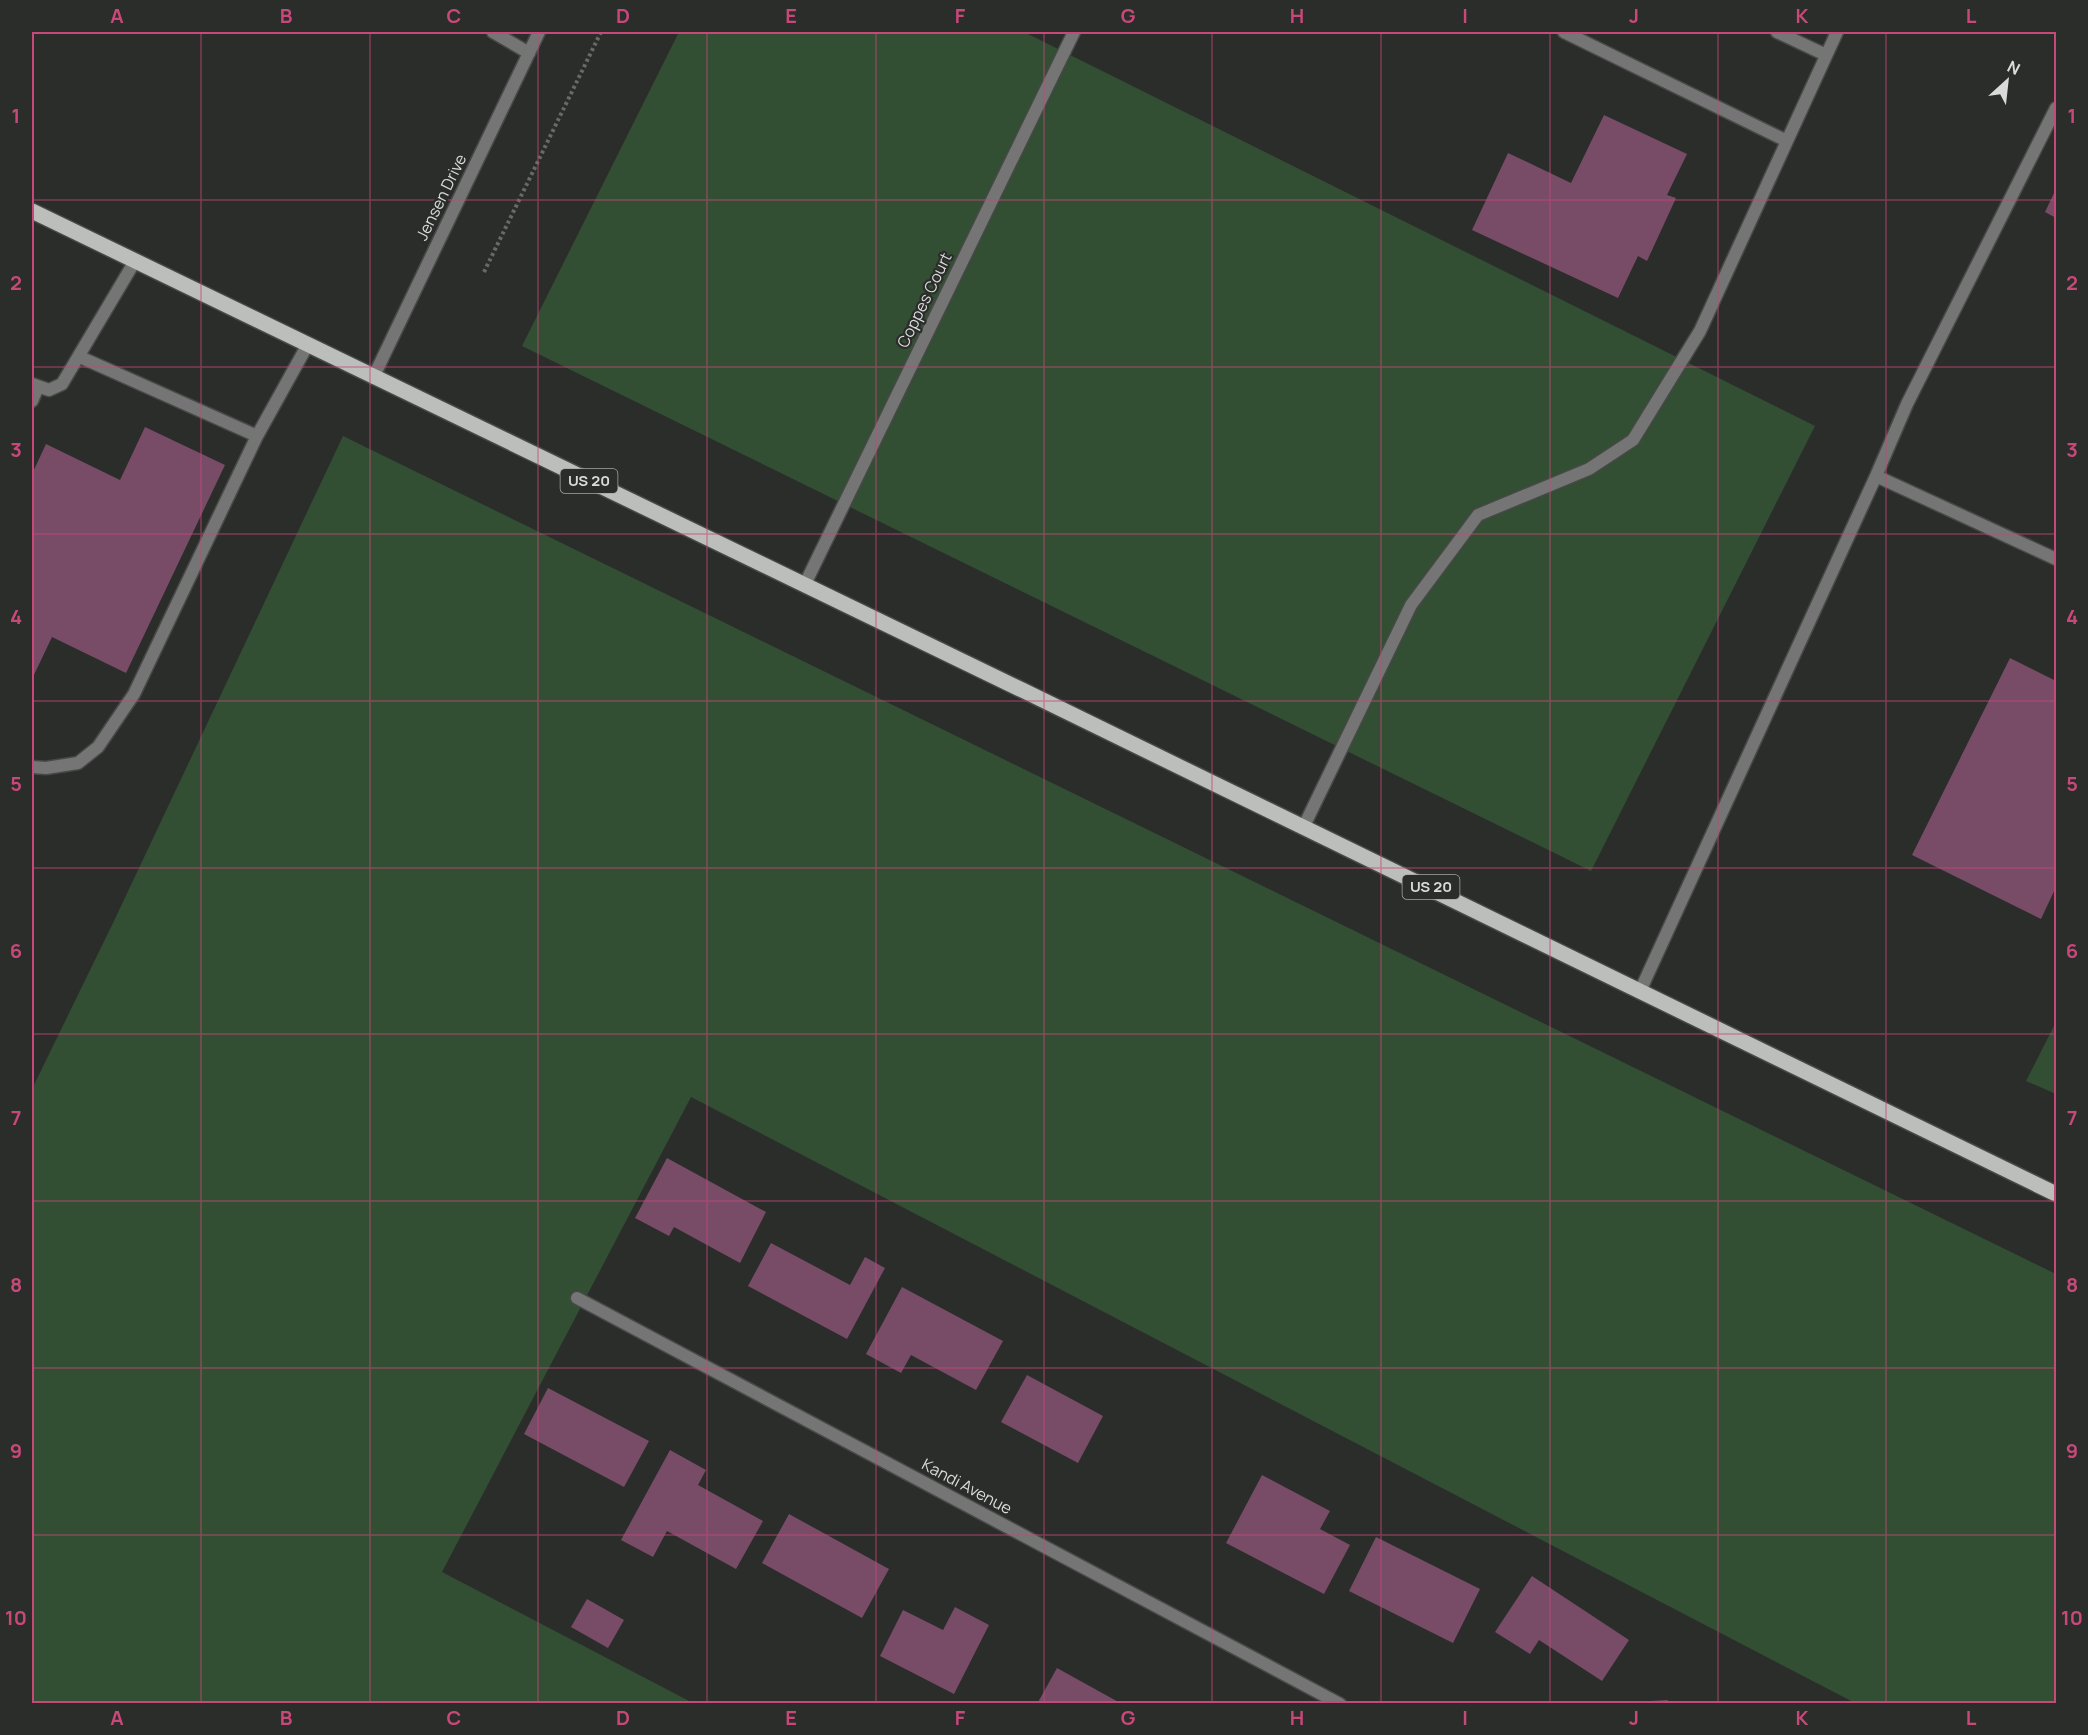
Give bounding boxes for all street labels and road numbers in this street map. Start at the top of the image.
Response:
street label: Jensen Drive [411,150,471,244]
street label: Coppes Court [891,249,957,351]
road number: US 20 [560,469,618,493]
road number: US 20 [1402,875,1460,899]
street label: Kandi Avenue [918,1453,1016,1519]

